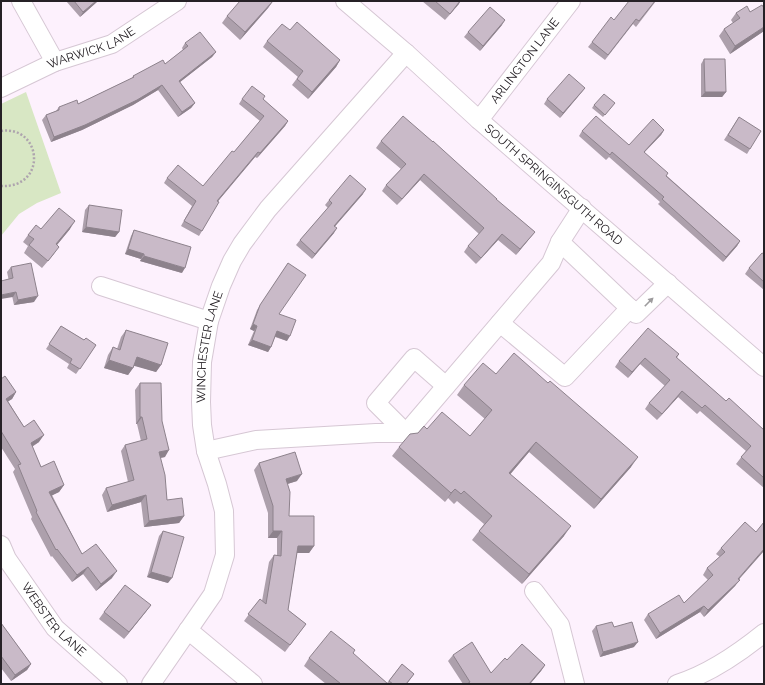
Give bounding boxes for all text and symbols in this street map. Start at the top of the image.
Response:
street label: ARLINGTON LANE [488,15,562,106]
street label: WARWICK LANE [45,24,138,72]
street label: SOUTH SPRINGINSGUTH ROAD [482,121,626,248]
street label: WINCHESTER LANE [194,289,226,403]
one-way arrow [644,297,654,307]
street label: WEBSTER LANE [19,580,89,659]

